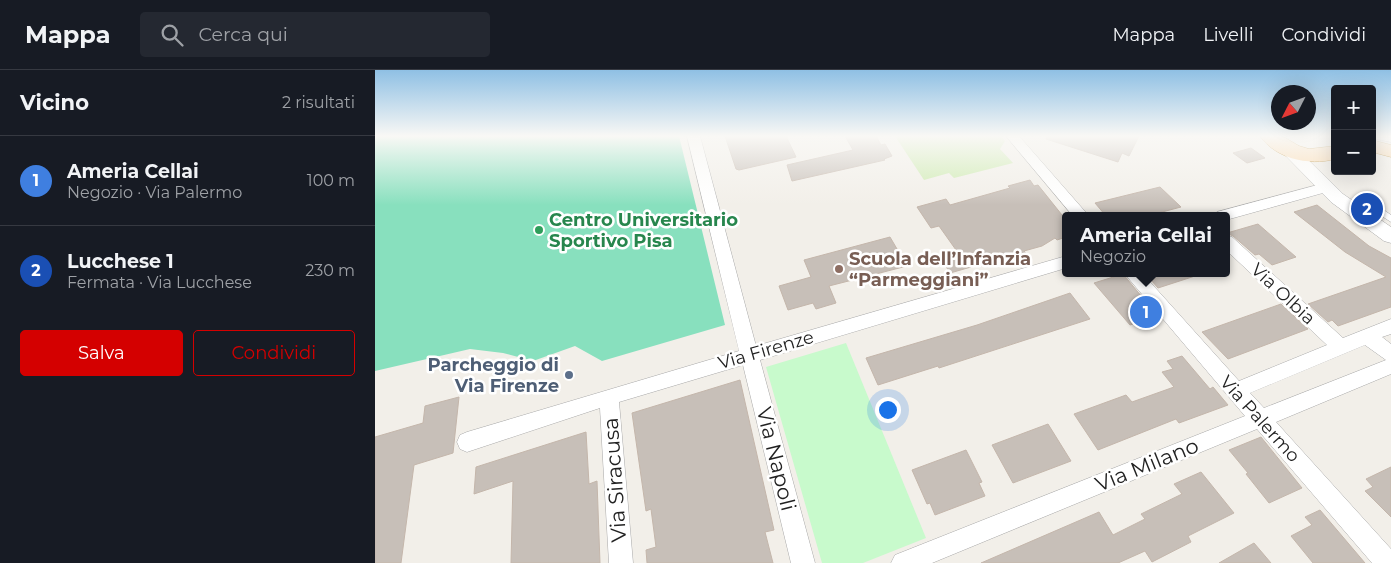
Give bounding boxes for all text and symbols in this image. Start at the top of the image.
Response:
search box [140,12,490,57]
text: Mappa [25,20,110,49]
icon: search [158,21,186,49]
text: Cerca qui [198,23,288,46]
text: Mappa [1112,24,1175,46]
text: Livelli [1203,24,1254,46]
text: Condividi [1282,24,1366,46]
north arrow [1271,85,1316,130]
map controls [1331,85,1376,175]
button: + [1331,85,1376,130]
text: Vicino [20,90,89,115]
text: 2 risultati [282,93,355,112]
button: − [1331,130,1376,175]
text: Ameria Cellai [67,160,199,183]
text: 1 [33,171,39,190]
text: 100 m [307,171,355,190]
text: Negozio · Via Palermo [67,183,242,202]
pin: 2 [1351,190,1383,228]
place label: Centro Universitario Sportivo Pisa [549,209,738,252]
popup [1062,212,1230,277]
marker: Centro Universitario Sportivo Pisa [533,224,545,236]
text: Ameria Cellai [1080,224,1212,247]
text: Negozio [1080,247,1146,266]
place label: Scuola dell’Infanzia “Parmeggiani” [849,248,1031,291]
text: Lucchese 1 [67,250,174,273]
street label: Via Olbia [1246,259,1320,329]
text: 2 [31,261,41,280]
text: 230 m [305,261,355,280]
marker: Scuola dell’Infanzia “Parmeggiani” [833,263,845,275]
text: Fermata · Via Lucchese [67,273,252,292]
pin: 1 [1130,293,1162,331]
street label: Via Firenze [716,326,817,374]
button: Salva [20,330,183,376]
button: Condividi [193,330,355,376]
place label: Parcheggio di Via Firenze [428,354,559,397]
marker: Parcheggio di Via Firenze [563,369,575,381]
street label: Via Palermo [1215,371,1305,467]
your location [875,397,901,423]
street label: Via Napoli [752,404,801,513]
street label: Via Siracusa [598,417,631,543]
street label: Via Milano [1092,433,1202,497]

